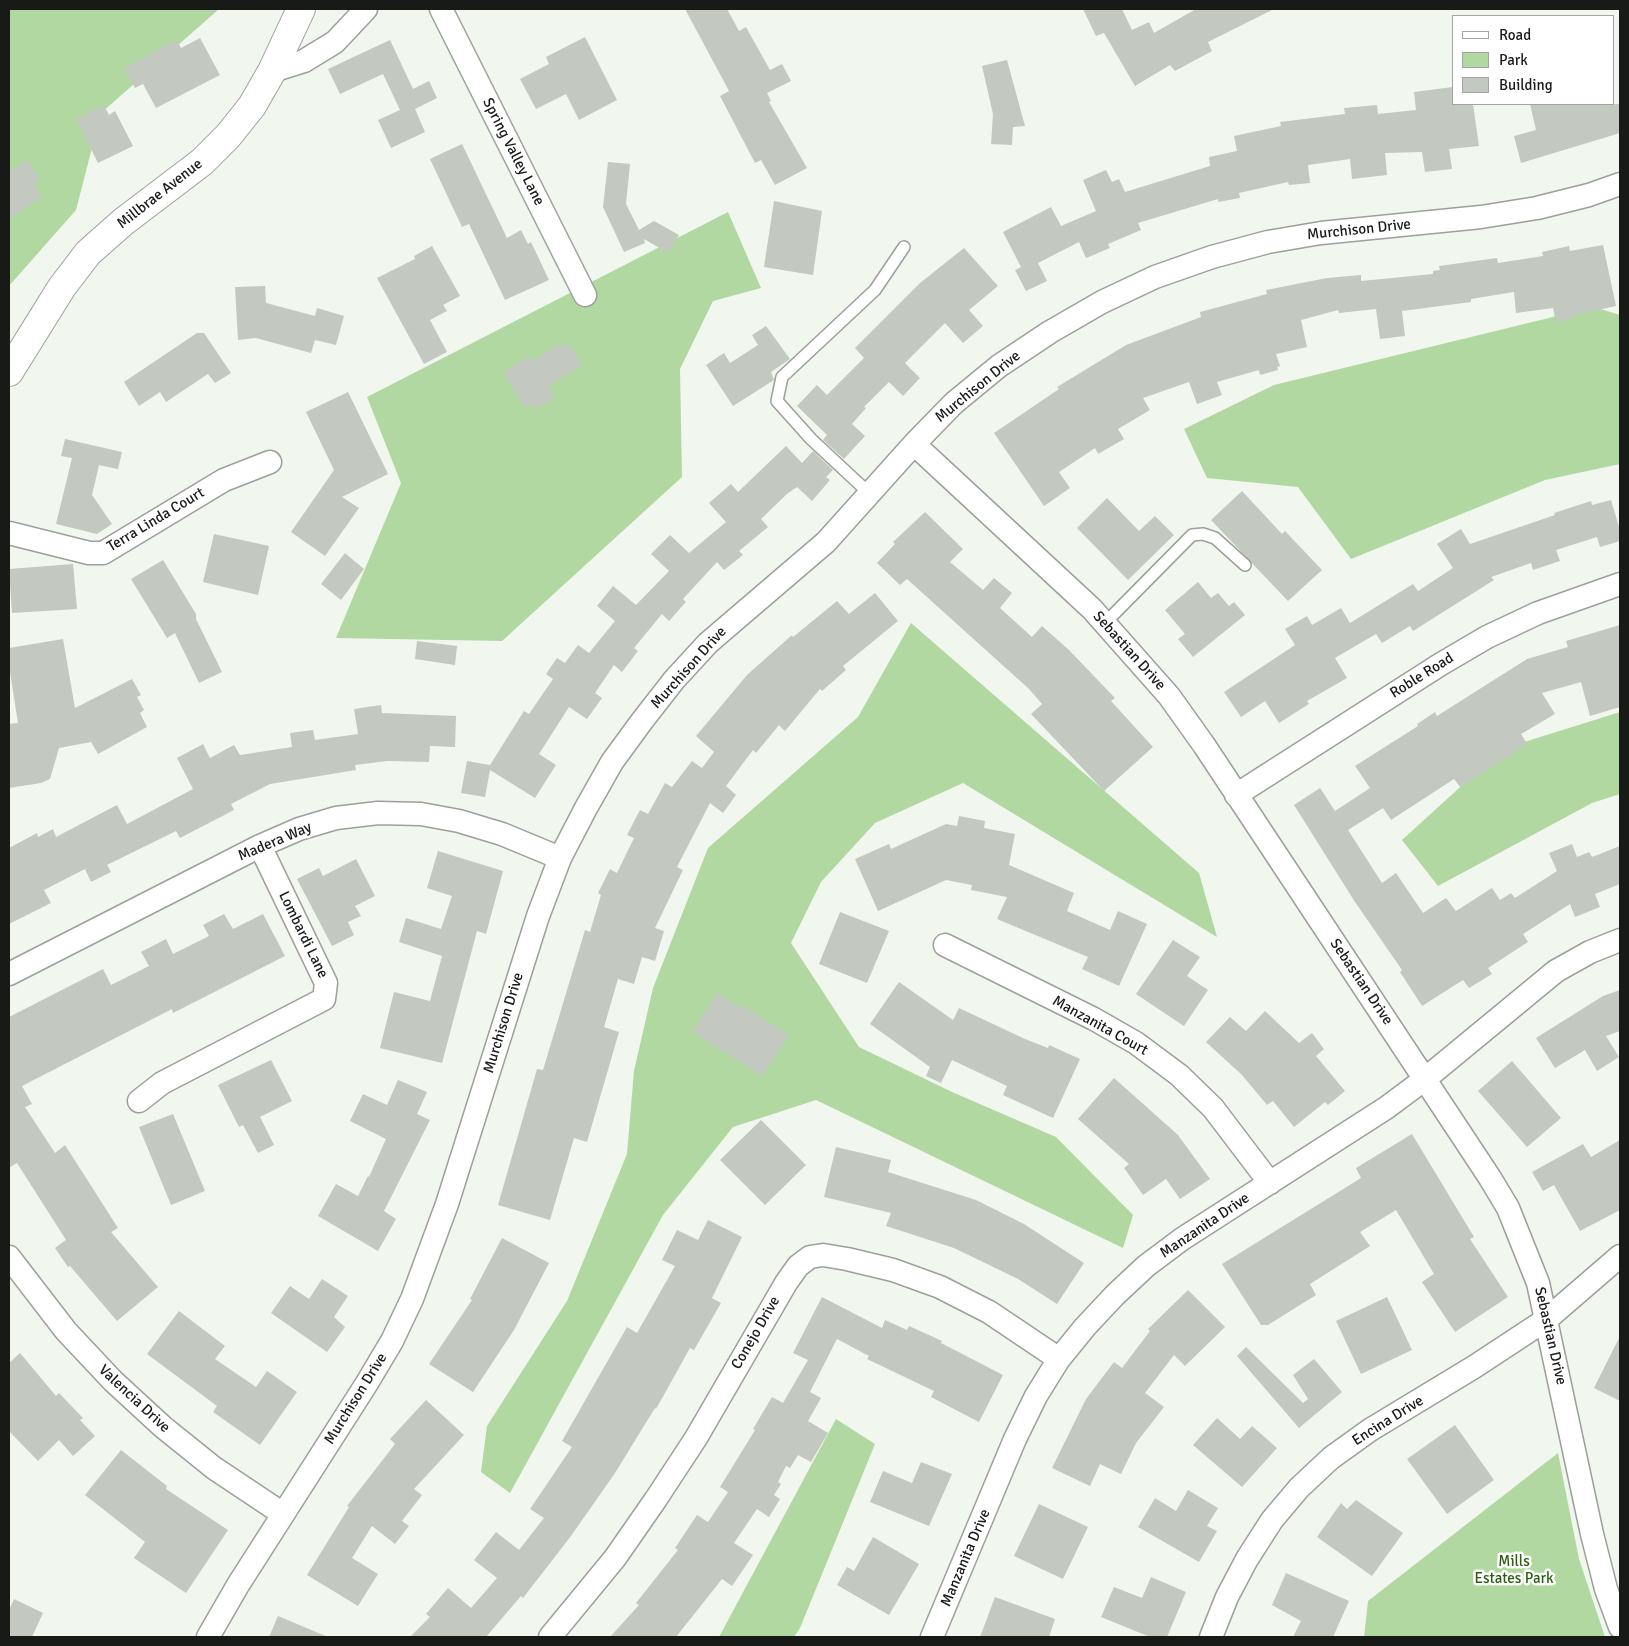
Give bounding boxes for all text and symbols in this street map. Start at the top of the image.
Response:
legend [1452,15,1614,105]
text: Road [1499,26,1531,44]
text: Park [1499,51,1528,69]
text: Building [1499,76,1553,94]
street label: Spring Valley Lane [478,95,548,209]
street label: Millbrae Avenue [114,155,206,233]
street label: Murchison Drive [1306,216,1412,244]
street label: Murchison Drive [932,347,1024,427]
street label: Terra Linda Court [104,484,208,556]
street label: Sebastian Drive [1089,608,1169,694]
street label: Murchison Drive [647,623,731,713]
street label: Roble Road [1387,649,1457,703]
street label: Madera Way [236,818,314,866]
street label: Lombardi Lane [274,889,332,981]
street label: Sebastian Drive [1326,936,1396,1028]
street label: Murchison Drive [480,971,528,1075]
street label: Manzanita Court [1049,992,1151,1060]
street label: Manzanita Drive [1157,1189,1253,1263]
street label: Sebastian Drive [1530,1285,1570,1387]
street label: Conejo Drive [728,1293,784,1373]
street label: Murchison Drive [321,1350,391,1448]
street label: Valencia Drive [94,1361,174,1437]
street label: Encina Drive [1349,1392,1427,1450]
street label: Manzanita Drive [937,1507,995,1609]
park label: Mills Estates Park [1474,1553,1554,1588]

